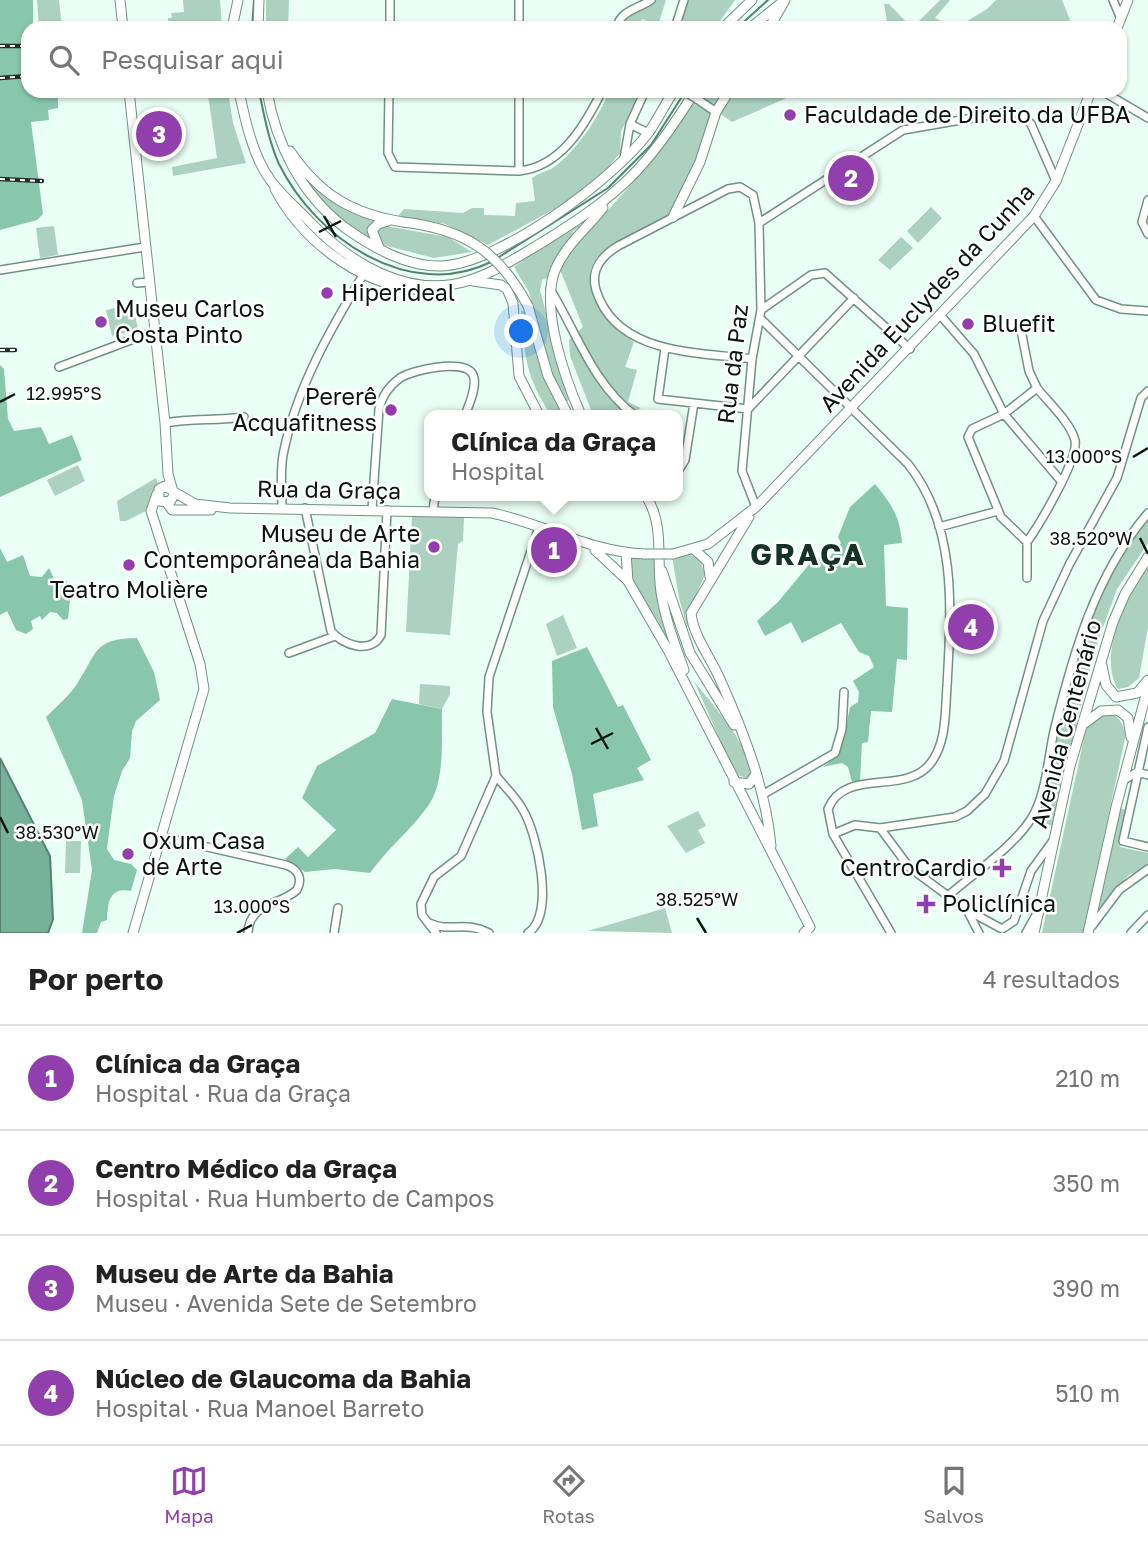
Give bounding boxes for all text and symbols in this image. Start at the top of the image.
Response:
search box [21,21,1127,98]
icon: search [45,41,83,79]
text: Pesquisar aqui [101,44,284,75]
place label: Faculdade de Direito da UFBA [804,100,1130,128]
marker: Faculdade de Direito da UFBA [782,107,798,123]
pin: 3 [136,108,182,160]
pin: 2 [828,152,874,204]
street label: Avenida Euclydes da Cunha [813,177,1039,417]
place label: Hiperideal [341,278,455,306]
marker: Hiperideal [319,285,335,301]
place label: Museu Carlos Costa Pinto [115,294,265,348]
street label: Rua da Paz [711,302,753,425]
place label: Bluefit [982,309,1056,337]
marker: Museu Carlos Costa Pinto [93,314,109,330]
your location [504,314,538,348]
marker: Bluefit [960,316,976,332]
text: 12.995°S [26,382,102,404]
place label: Pererê Acquafitness [233,382,377,436]
marker: Pererê Acquafitness [383,402,399,418]
popup [424,410,683,501]
text: Clínica da Graça [451,426,656,457]
text: 13.000°S [1046,445,1122,467]
text: Hospital [451,457,544,485]
street label: Rua da Graça [257,474,401,504]
place label: Museu de Arte Contemporânea da Bahia [143,519,420,573]
pin: 1 [531,524,577,576]
text: 38.520°W [1049,527,1133,549]
district label: GRAÇA [750,536,866,572]
marker: Museu de Arte Contemporânea da Bahia [426,539,442,555]
marker: Teatro Molière [121,557,137,573]
place label: Teatro Molière [50,575,208,603]
pin: 4 [948,601,994,653]
street label: Avenida Centenário [1024,617,1106,831]
text: 38.530°W [15,821,99,843]
place label: Oxum Casa de Arte [142,826,265,880]
marker: Oxum Casa de Arte [120,846,136,862]
place label: CentroCardio [840,853,986,881]
marker: CentroCardio [992,858,1012,878]
text: 38.525°W [656,888,738,910]
place label: Policlínica [942,889,1056,917]
marker: Policlínica [916,894,936,914]
text: 13.000°S [214,895,290,917]
text: Por perto [28,961,163,997]
text: 4 resultados [983,965,1120,993]
text: Clínica da Graça [95,1048,300,1079]
text: 1 [45,1064,57,1092]
text: 210 m [1055,1064,1120,1092]
text: Hospital · Rua da Graça [95,1079,351,1107]
text: Centro Médico da Graça [95,1153,397,1184]
text: 2 [44,1169,58,1197]
text: 350 m [1053,1169,1120,1197]
text: Hospital · Rua Humberto de Campos [95,1184,494,1212]
text: Museu de Arte da Bahia [95,1258,394,1289]
text: 3 [44,1274,58,1302]
text: 390 m [1052,1274,1120,1302]
text: Museu · Avenida Sete de Setembro [95,1289,477,1317]
text: Núcleo de Glaucoma da Bahia [95,1363,471,1394]
text: 4 [44,1379,58,1407]
text: 510 m [1055,1379,1120,1407]
text: Hospital · Rua Manoel Barreto [95,1394,424,1422]
tab: Mapa [164,1462,214,1527]
tab: Rotas [542,1462,595,1527]
tab: Salvos [923,1462,984,1527]

